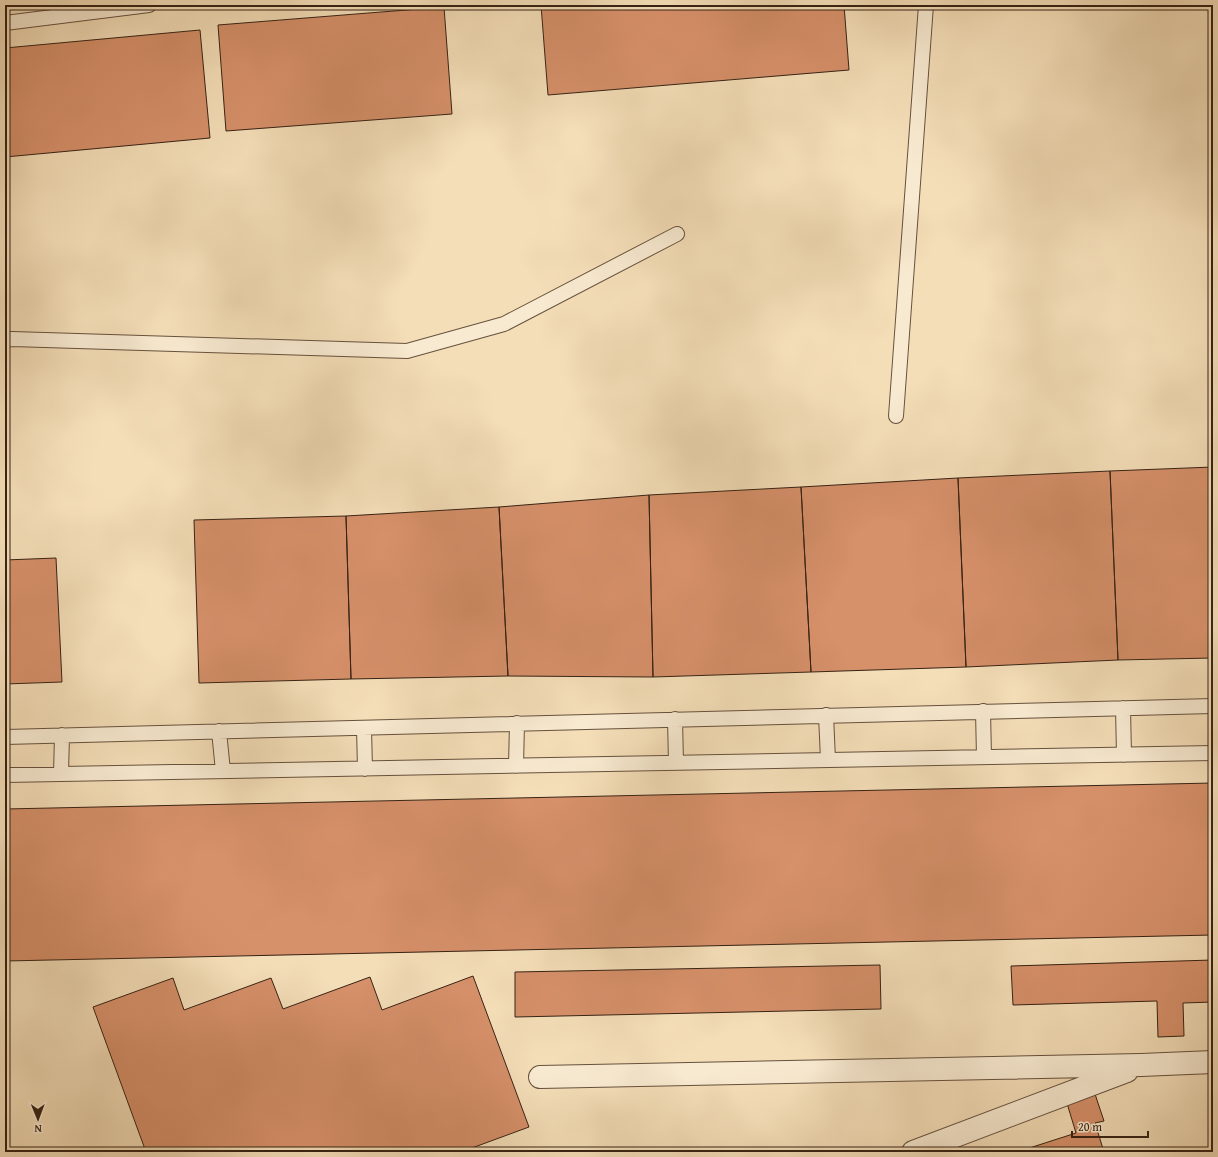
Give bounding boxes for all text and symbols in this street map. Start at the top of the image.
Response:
north arrow [18,1099,58,1139]
scale bar [1072,1113,1148,1139]
text: 20 m [1078,1118,1102,1135]
text: N [34,1121,42,1137]

